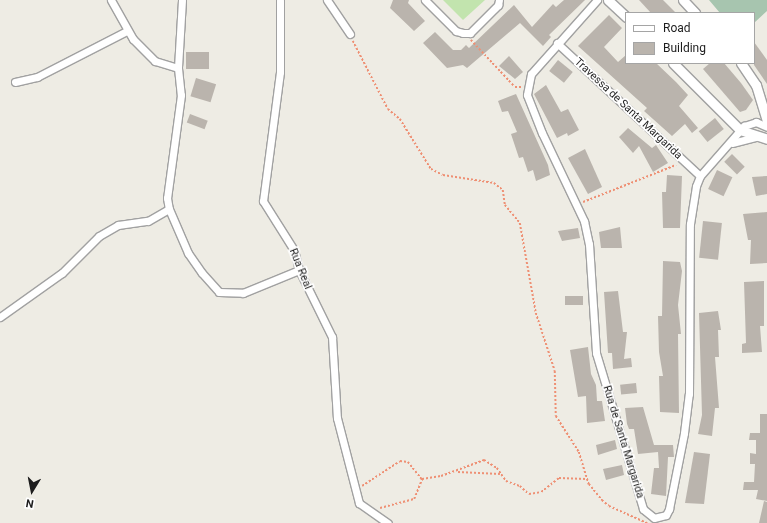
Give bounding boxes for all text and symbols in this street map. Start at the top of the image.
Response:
legend [625,12,755,64]
text: Road [663,21,691,35]
text: Building [663,41,706,55]
street label: Travessa de Santa Margarida [571,56,685,162]
street label: Rua Real [286,247,314,291]
street label: Rua de Santa Margarida [600,384,646,500]
north arrow [12,471,52,511]
text: N [25,496,35,510]

